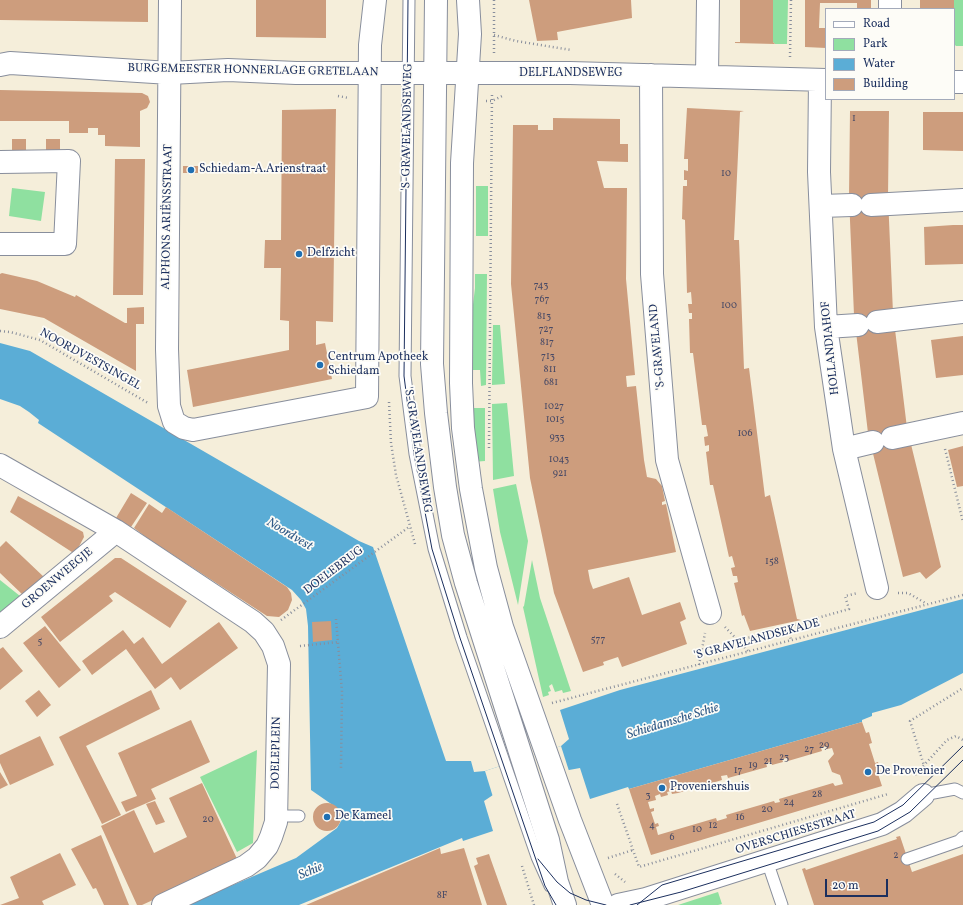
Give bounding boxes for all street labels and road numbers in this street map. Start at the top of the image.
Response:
street label: BURGEMEESTER HONNERLAGE GRETELAAN [128,62,378,80]
street label: 'S-GRAVELANDSEWEG [400,63,416,191]
street label: DELFLANDSEWEG [519,67,623,81]
street label: ALPHONS ARIËNSSTRAAT [160,144,176,290]
street label: HOLLANDIAHOF [819,300,843,396]
street label: 'S-GRAVELAND [647,303,669,391]
street label: NOORDVESTSINGEL [37,326,143,394]
street label: 'S-GRAVELANDSEWEG [400,386,434,514]
street label: DOELEBRUG [301,544,367,598]
street label: GROENWEEGJE [20,545,96,613]
street label: 'S GRAVELANDSEKADE [692,616,822,664]
street label: DOELEPLEIN [269,717,285,789]
street label: OVERSCHIESESTRAAT [734,808,858,858]

